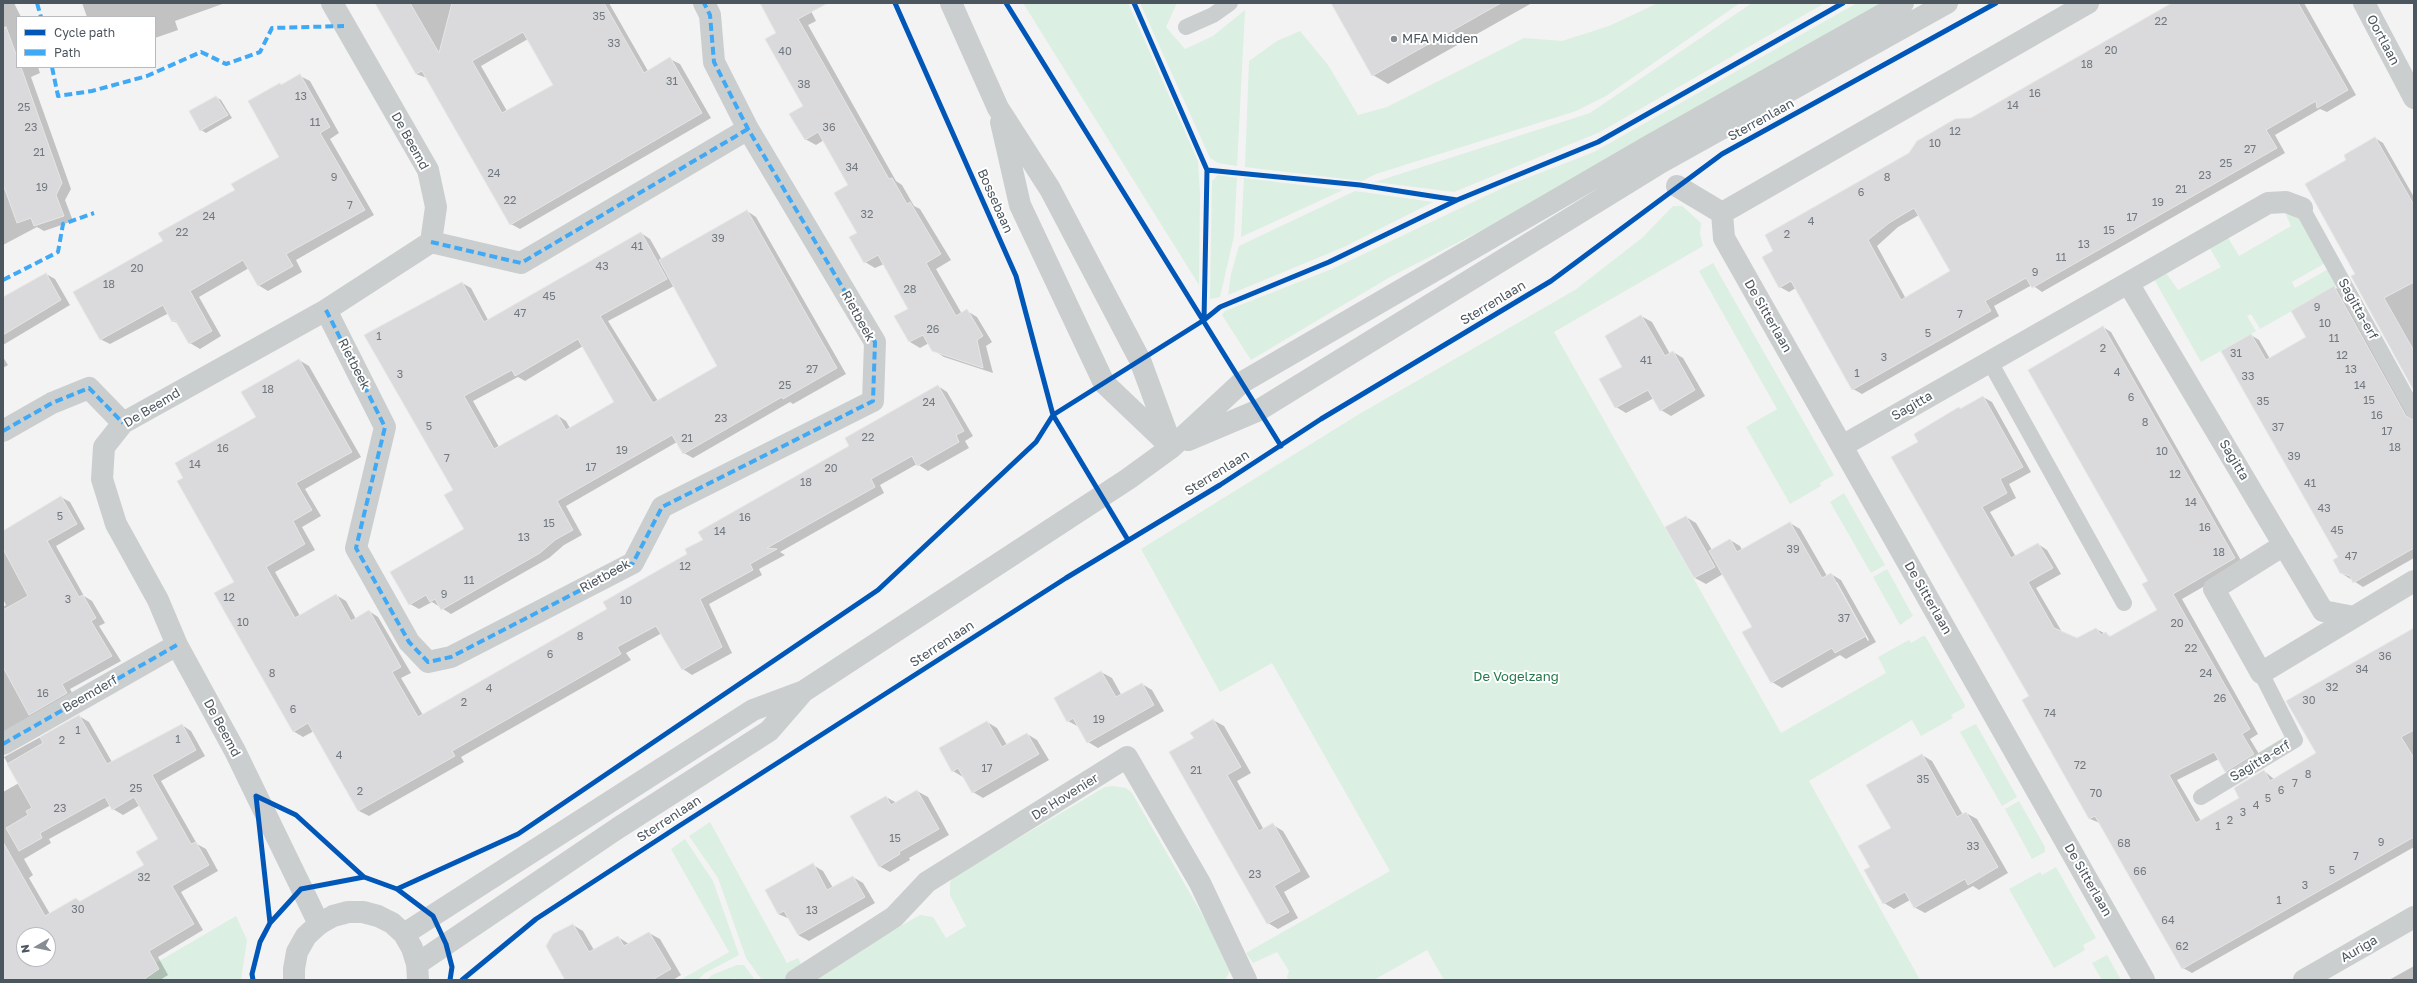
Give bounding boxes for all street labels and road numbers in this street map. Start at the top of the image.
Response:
street label: Oortlaan [2363,12,2403,68]
street label: Sterrenlaan [1725,95,1797,145]
street label: De Beemd [388,110,432,172]
street label: Bossebaan [974,167,1016,235]
street label: Sagitta-erf [2335,276,2381,342]
street label: Sterrenlaan [1458,277,1528,329]
street label: De Sitterlaan [1741,277,1795,355]
street label: Rietbeek [838,288,878,344]
street label: Rietbeek [334,336,374,392]
street label: De Beemd [121,385,183,431]
street label: Sagitta [1889,388,1935,424]
street label: Sagitta [2216,437,2252,483]
street label: Sterrenlaan [1182,447,1252,499]
street label: Rietbeek [577,556,633,596]
street label: De Sitterlaan [1901,559,1955,637]
street label: Sterrenlaan [907,618,977,670]
street label: Beemderf [60,672,120,716]
street label: De Beemd [200,696,244,760]
street label: Sagitta-erf [2227,737,2293,785]
street label: De Hovenier [1029,770,1101,824]
street label: Sterrenlaan [634,793,704,845]
street label: De Sitterlaan [2061,841,2115,919]
street label: Auriga [2338,932,2380,966]

